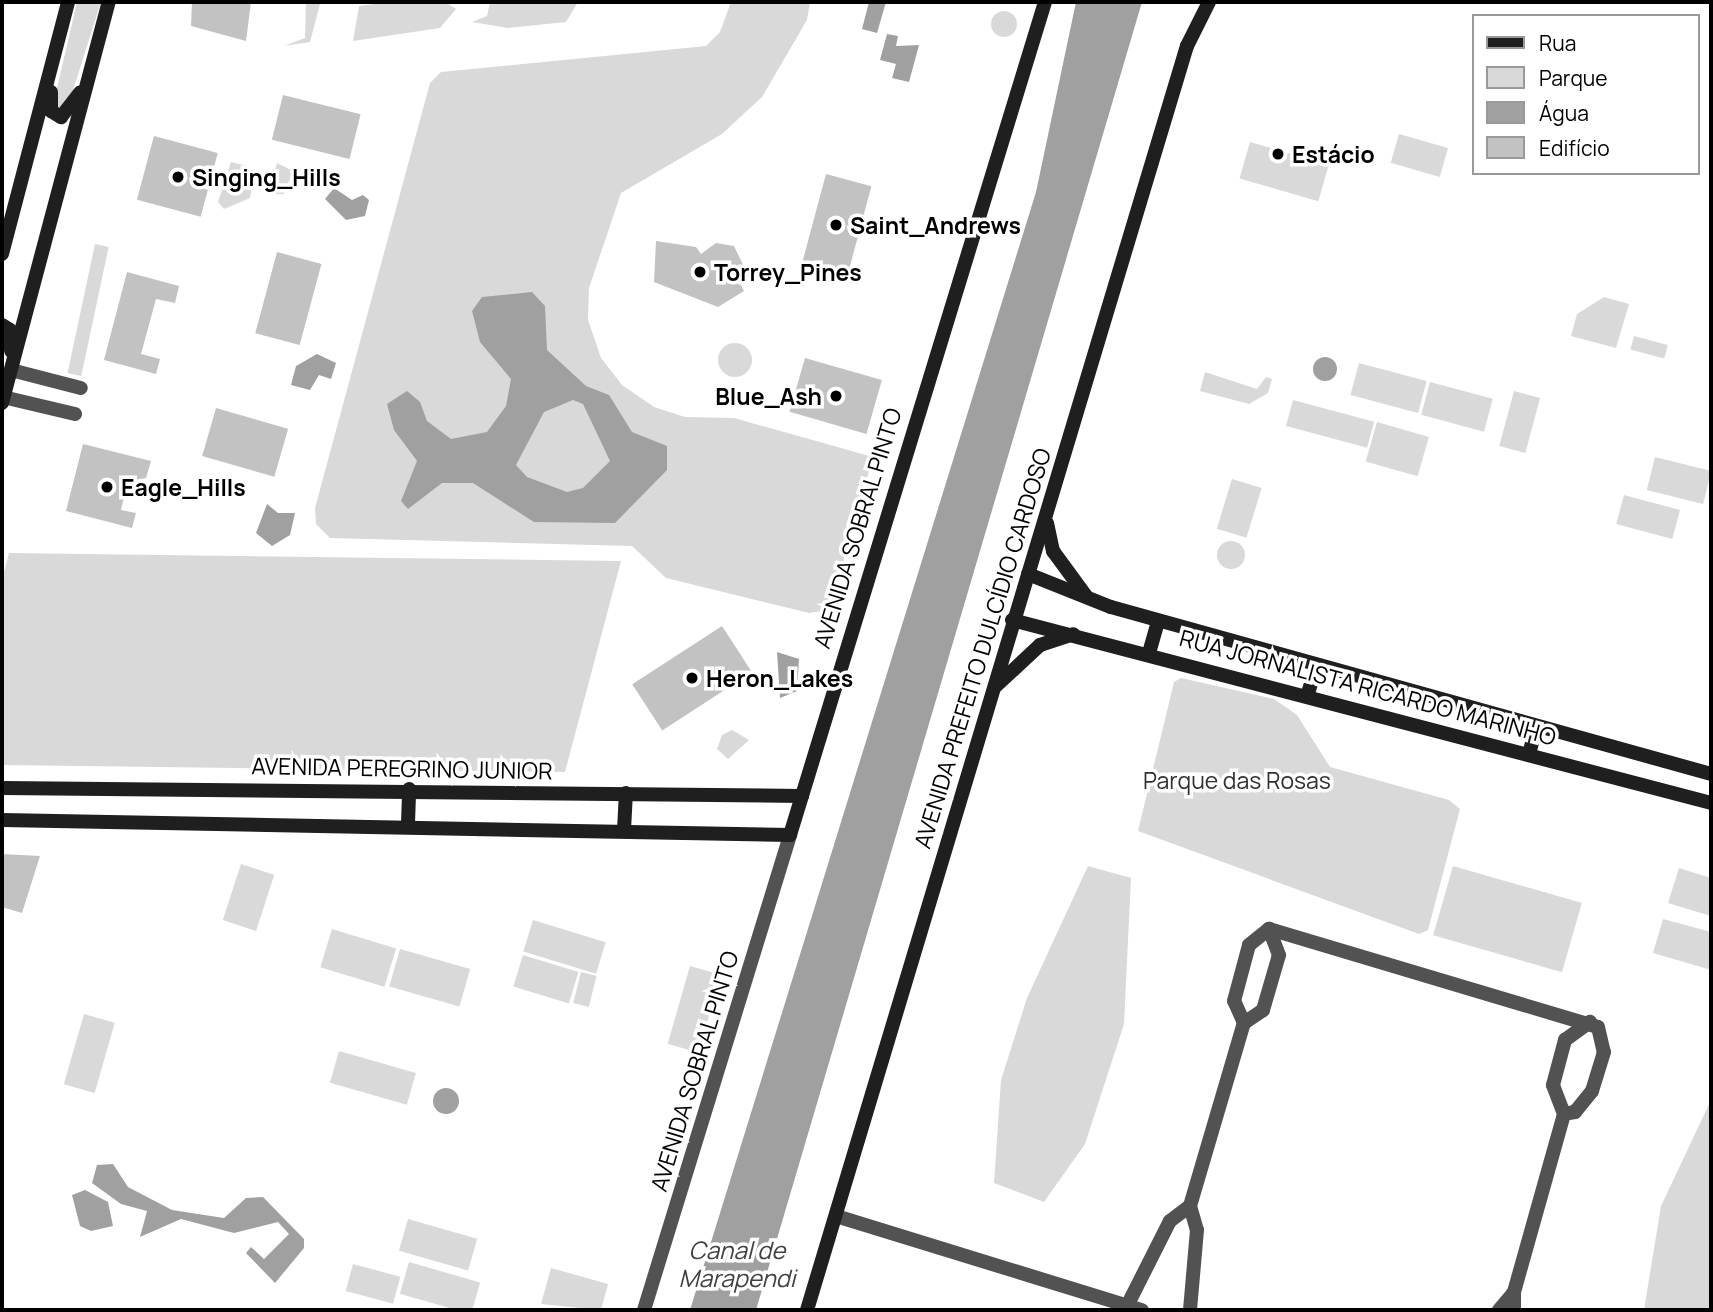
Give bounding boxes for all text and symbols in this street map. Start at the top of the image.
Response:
legend [1472,14,1699,175]
text: Rua [1539,29,1576,57]
text: Parque [1539,64,1608,92]
text: Água [1539,99,1589,127]
text: Edifício [1539,134,1610,162]
place label: Estácio [1292,140,1375,168]
marker: Estácio [1270,146,1286,162]
place label: Singing_Hills [192,163,341,191]
marker: Singing_Hills [170,169,186,185]
place label: Saint_Andrews [850,211,1021,239]
marker: Saint_Andrews [828,217,844,233]
place label: Torrey_Pines [714,258,862,286]
marker: Torrey_Pines [692,264,708,280]
place label: Blue_Ash [715,382,822,410]
marker: Blue_Ash [828,388,844,404]
street label: AVENIDA SOBRAL PINTO [807,404,907,652]
street label: AVENIDA PREFEITO DULCÍDIO CARDOSO [908,445,1056,851]
place label: Eagle_Hills [121,473,246,501]
marker: Eagle_Hills [99,479,115,495]
street label: RUA JORNALISTA RICARDO MARINHO [1177,623,1559,751]
place label: Heron_Lakes [706,664,853,692]
marker: Heron_Lakes [684,670,700,686]
street label: AVENIDA PEREGRINO JUNIOR [251,752,553,784]
park label: Parque das Rosas [1143,766,1331,794]
street label: AVENIDA SOBRAL PINTO [644,947,744,1195]
water label: Canal de Marapendi [679,1236,795,1292]

